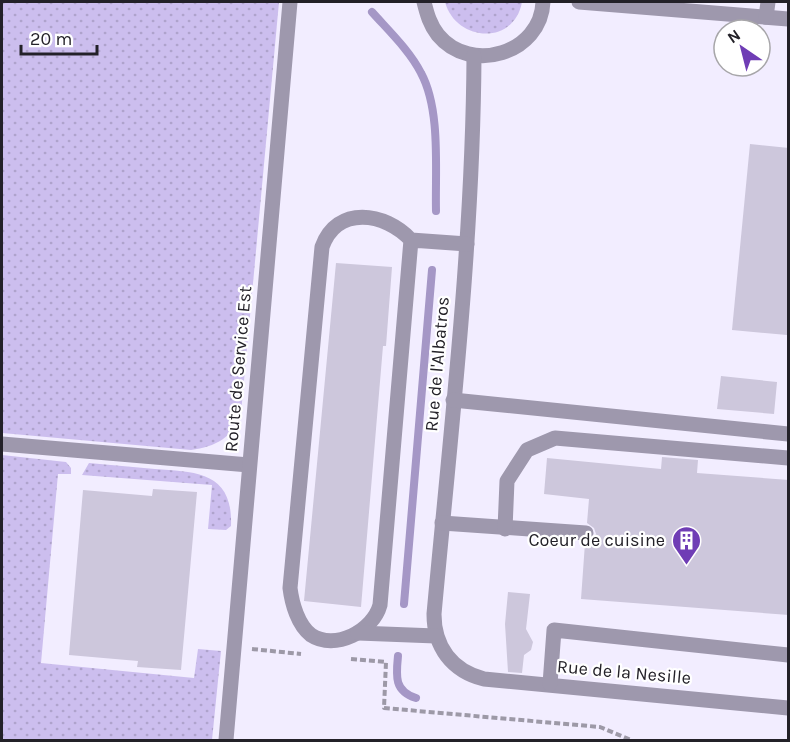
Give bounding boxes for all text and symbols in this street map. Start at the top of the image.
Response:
scale bar [21,18,98,56]
north arrow [712,18,772,78]
text: N [724,25,744,47]
text: 20 m [30,28,72,50]
street label: Route de Service Est [220,285,256,453]
street label: Rue de l'Albatros [420,295,454,433]
building icon: Coeur de cuisine [670,524,702,566]
place label: Coeur de cuisine [529,529,665,551]
street label: Rue de la Nesille [556,655,692,689]

